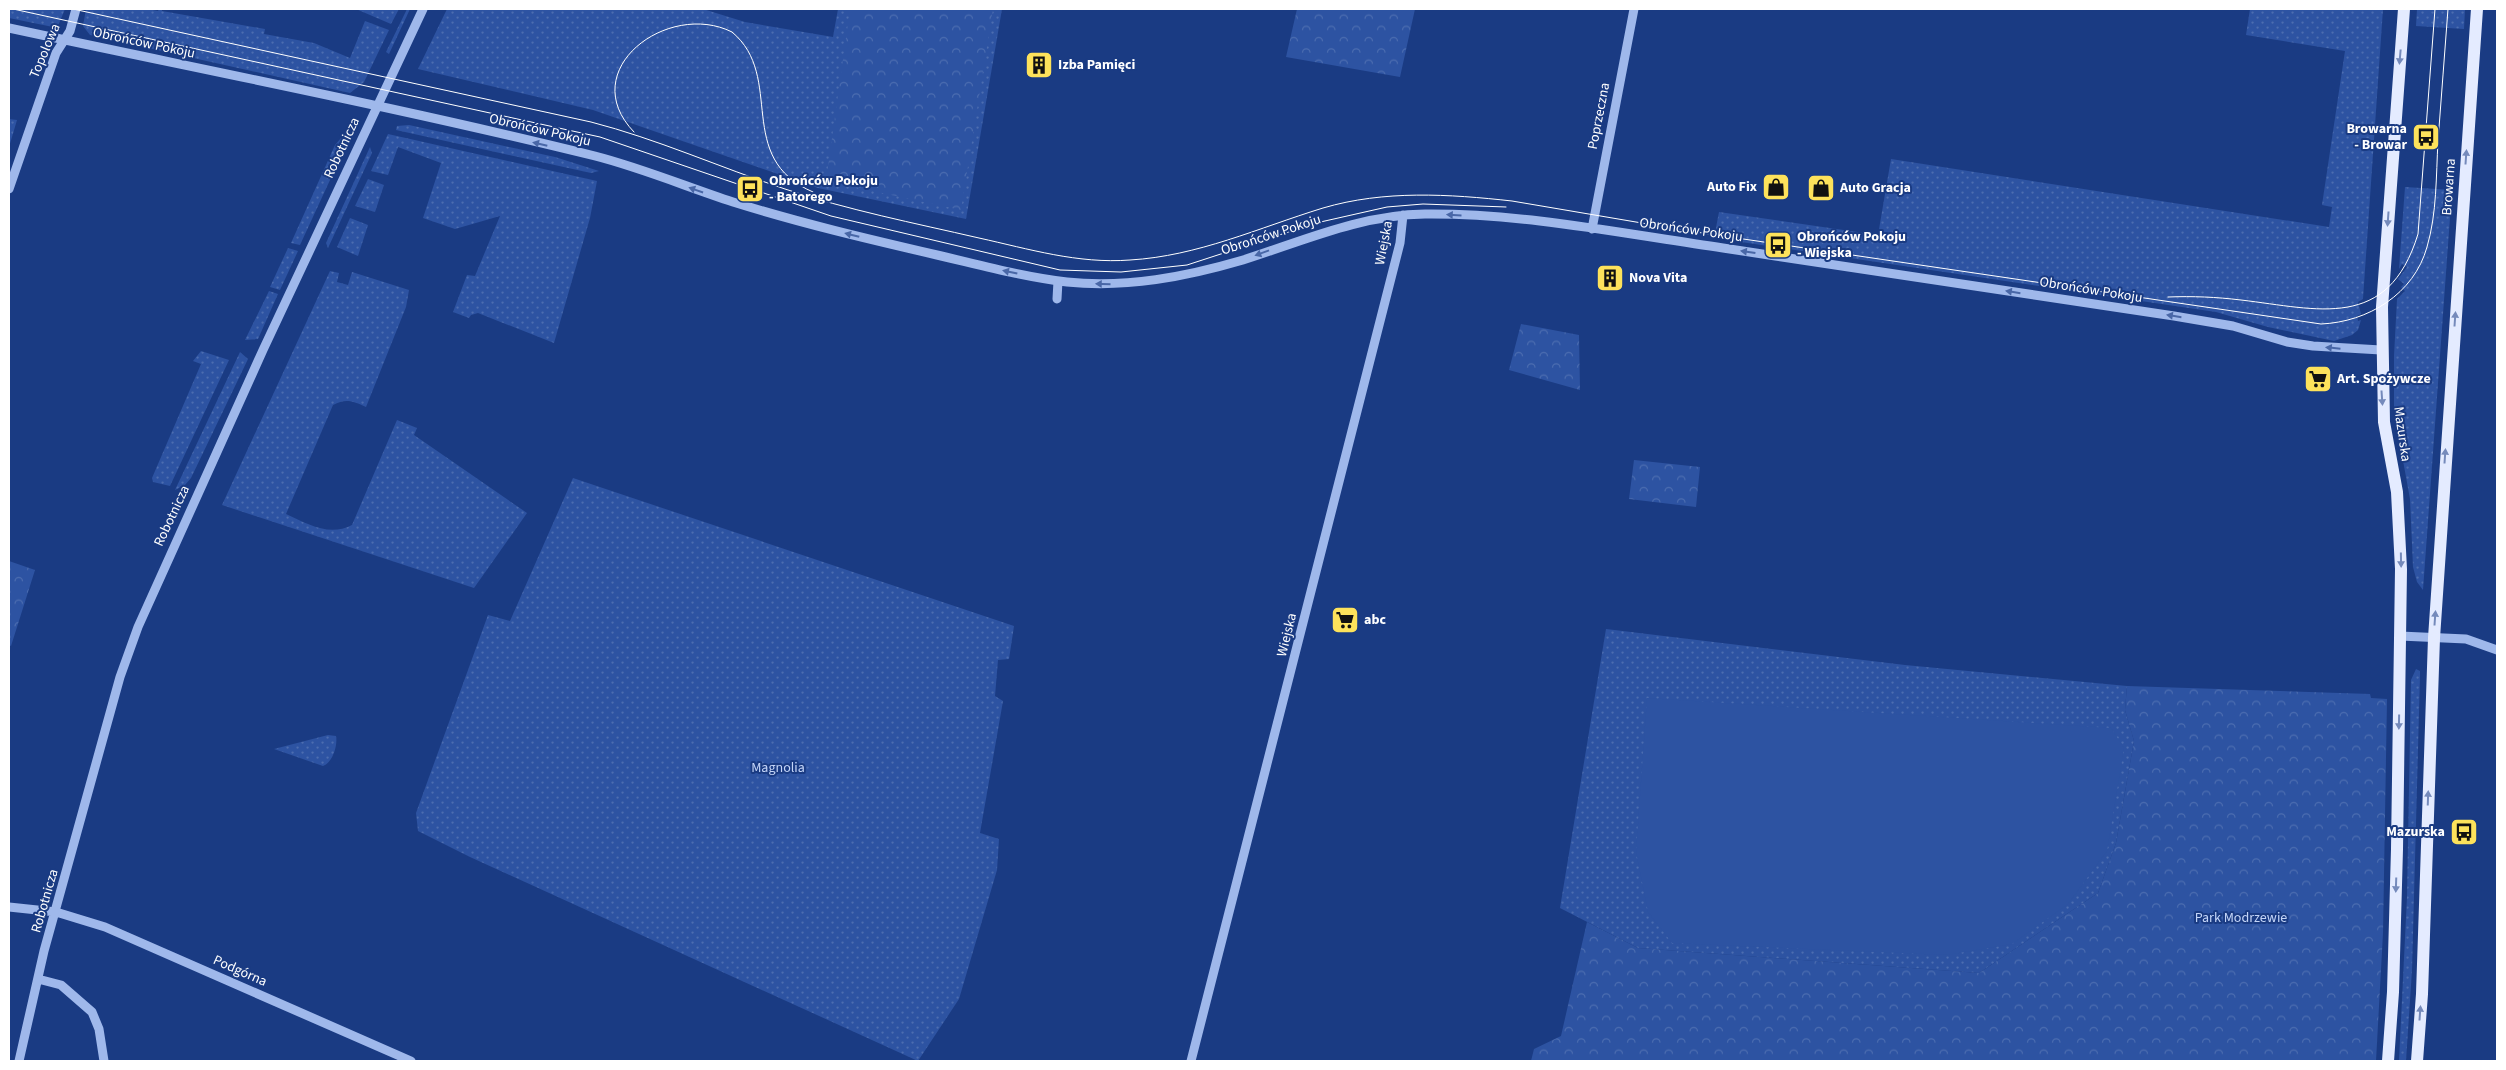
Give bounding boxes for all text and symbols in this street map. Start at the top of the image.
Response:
street label: Topolowa [25,21,65,81]
street label: Obrońców Pokoju [91,22,197,64]
building icon: Izba Pamięci [1024,50,1054,80]
one-way arrow [2396,50,2404,66]
place label: Izba Pamięci [1058,55,1136,75]
street label: Poprzeczna [1583,81,1615,151]
street label: Obrońców Pokoju [487,109,593,151]
street label: Robotnicza [319,114,365,182]
place label: Browarna - Browar [2346,119,2407,155]
bus stop icon: Browarna - Browar [2411,122,2441,152]
one-way arrow [533,140,548,148]
one-way arrow [2463,149,2471,165]
street label: Browarna [2437,158,2461,216]
place label: Obrońców Pokoju - Batorego [769,171,878,207]
shop icon: Auto Fix [1761,172,1791,202]
shop icon: Auto Gracja [1806,173,1836,203]
bus stop icon: Obrońców Pokoju - Batorego [735,174,765,204]
place label: Auto Fix [1706,177,1757,197]
place label: Auto Gracja [1839,178,1911,198]
one-way arrow [688,186,703,194]
street label: Obrońców Pokoju [1218,209,1324,261]
one-way arrow [1445,210,1461,218]
one-way arrow [2384,212,2392,228]
street label: Obrońców Pokoju [1638,213,1744,247]
street label: Wiejska [1370,219,1398,267]
place label: Obrońców Pokoju - Wiejska [1797,227,1906,263]
bus stop icon: Obrońców Pokoju - Wiejska [1763,230,1793,260]
one-way arrow [845,231,860,239]
one-way arrow [1740,248,1756,256]
one-way arrow [1254,249,1269,257]
building icon: Nova Vita [1595,263,1625,293]
one-way arrow [1003,268,1018,276]
place label: Nova Vita [1629,268,1687,288]
street label: Obrońców Pokoju [2038,272,2144,308]
one-way arrow [1095,280,1111,288]
one-way arrow [2005,287,2021,295]
one-way arrow [2451,311,2459,327]
one-way arrow [2165,312,2181,320]
one-way arrow [2324,344,2340,352]
supermarket icon: Art. Spożywcze [2303,364,2333,394]
place label: Art. Spożywcze [2336,369,2431,389]
one-way arrow [2379,391,2387,407]
street label: Mazurska [2388,405,2416,463]
one-way arrow [2442,447,2450,463]
street label: Robotnicza [149,482,195,550]
one-way arrow [2397,552,2405,568]
supermarket icon: abc [1330,605,1360,635]
place label: abc [1364,610,1386,630]
one-way arrow [2432,610,2440,626]
street label: Wiejska [1272,611,1302,659]
one-way arrow [2395,714,2403,730]
park label: Magnolia [751,758,805,778]
one-way arrow [2424,790,2432,806]
bus stop icon: Mazurska [2449,817,2479,847]
place label: Mazurska [2386,822,2445,842]
street label: Robotnicza [26,867,64,935]
one-way arrow [2392,877,2400,893]
park label: Park Modrzewie [2195,908,2287,928]
street label: Podgórna [210,950,270,992]
one-way arrow [2417,1004,2425,1020]

